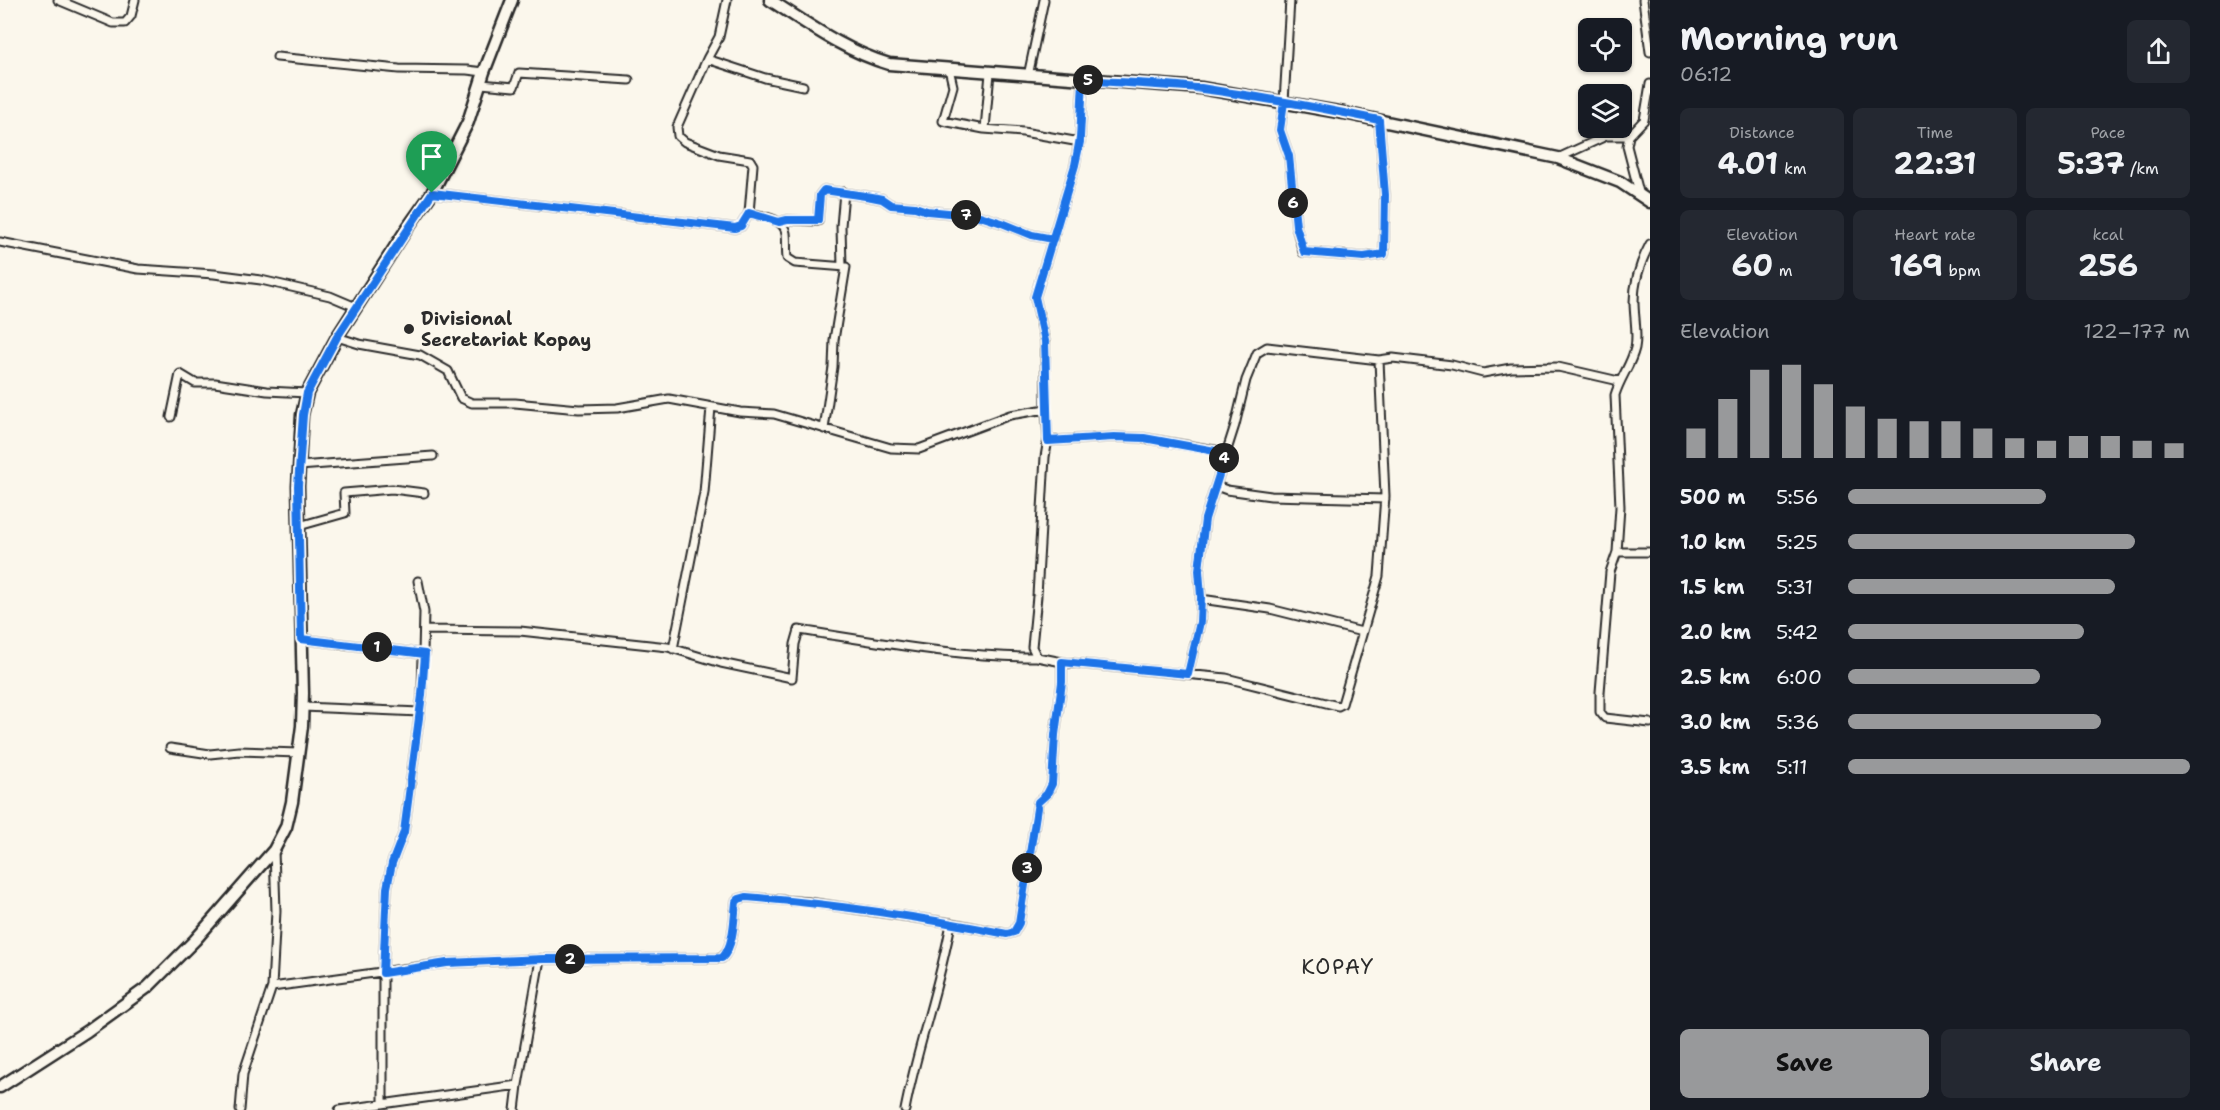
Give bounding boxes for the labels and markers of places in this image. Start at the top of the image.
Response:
pin: 5 [1073,65,1103,95]
pin [406,131,457,193]
pin: 6 [1278,188,1308,218]
pin: 7 [951,200,981,230]
place label: Divisional Secretariat Kopay [421,307,591,352]
marker: Divisional Secretariat Kopay [402,322,416,336]
pin: 4 [1209,443,1239,473]
pin: 1 [362,632,392,662]
pin: 3 [1012,853,1042,883]
pin: 2 [555,944,585,974]

